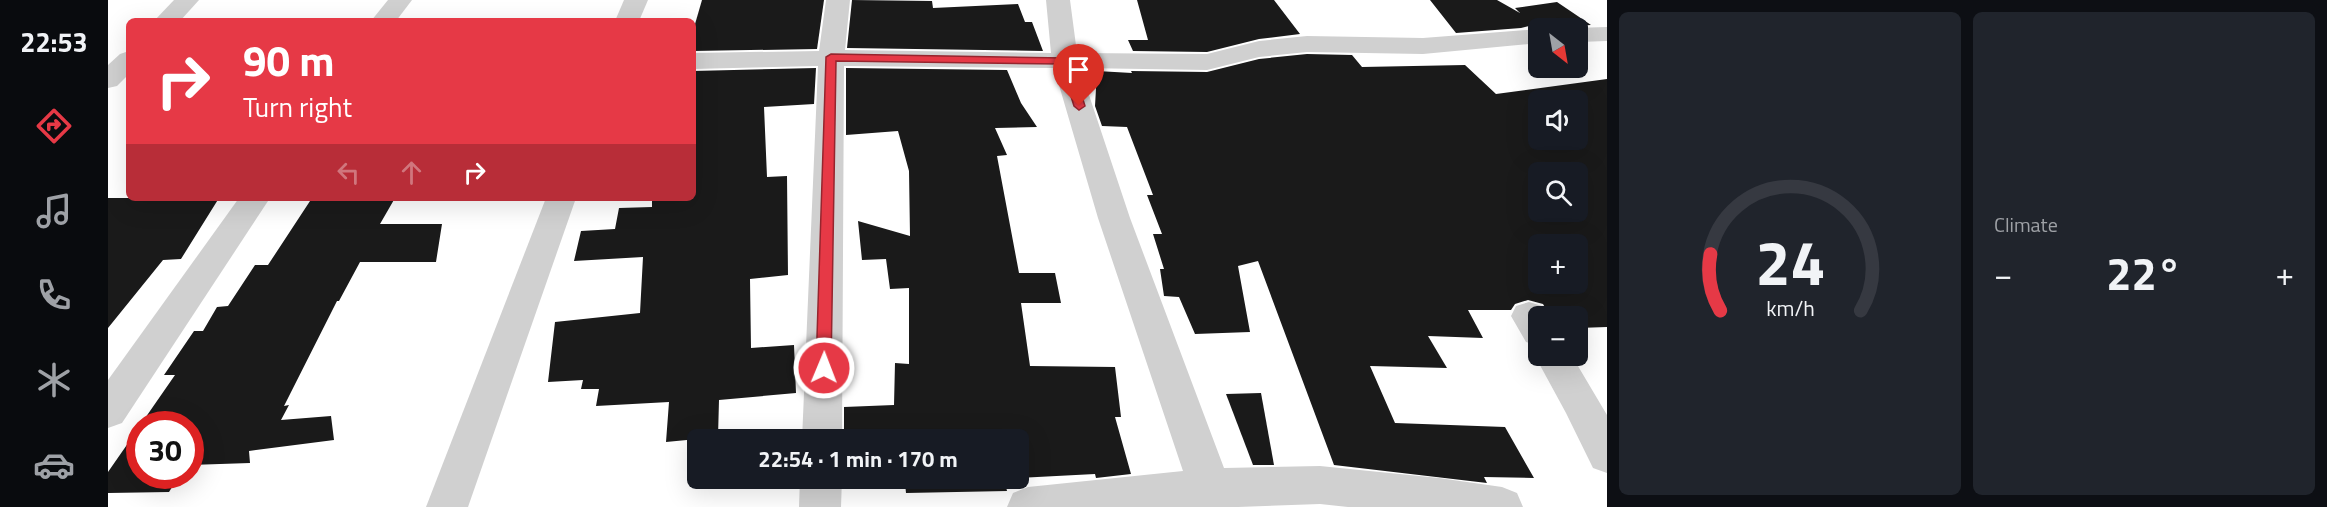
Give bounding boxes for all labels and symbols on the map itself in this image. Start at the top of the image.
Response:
north arrow [1528,18,1588,78]
pin [1053,44,1104,106]
position arrow [792,336,856,400]
speed limit sign: 30 [126,411,204,489]

